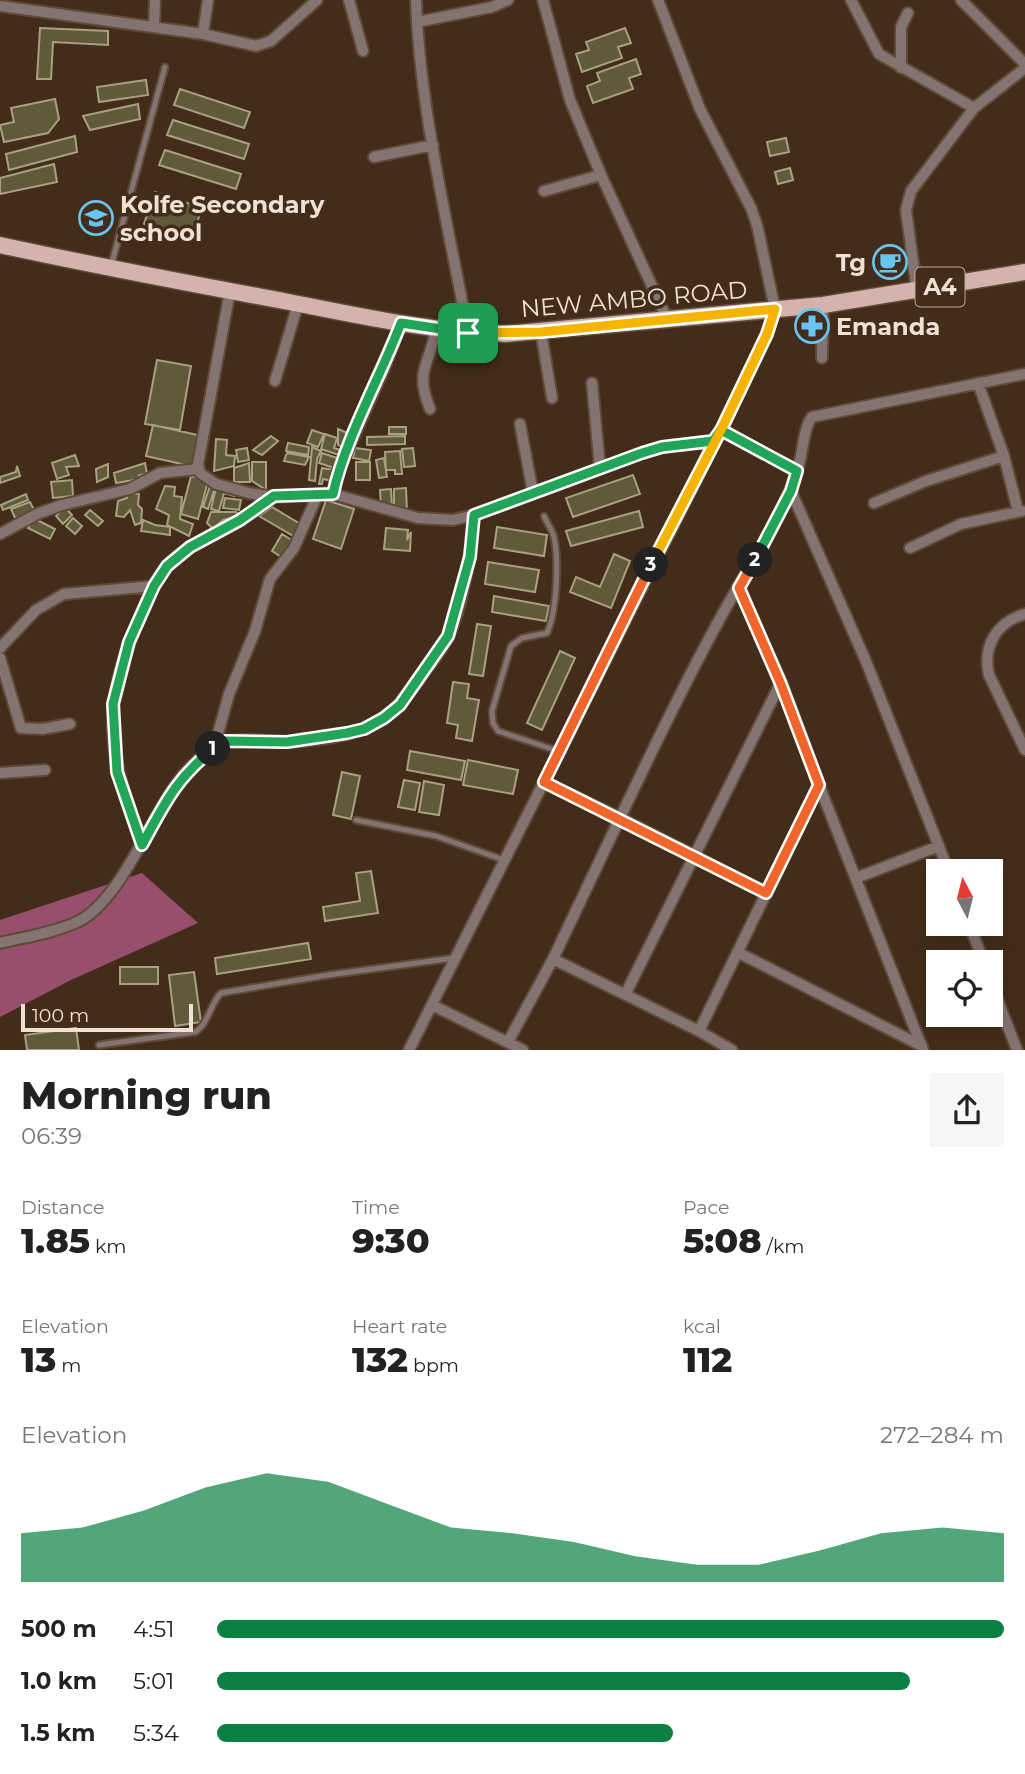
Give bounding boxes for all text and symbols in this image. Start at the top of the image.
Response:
place label: Kolfe Secondary school [120,190,325,247]
school or university icon: Kolfe Secondary school [77,199,115,237]
cafe icon: Tg [871,243,909,281]
place label: Tg [836,248,866,277]
road number: A4 [916,268,964,306]
street label: NEW AMBO ROAD [520,275,748,323]
pin [438,303,498,363]
pharmacy icon: Emanda [793,307,831,345]
place label: Emanda [836,312,940,341]
icon: arrive [449,314,487,352]
pin: 2 [738,542,772,578]
pin: 3 [634,548,668,582]
text: 2 [749,548,760,571]
text: 3 [645,553,656,576]
pin: 1 [196,732,230,766]
text: 1 [209,737,216,760]
north arrow [926,859,1003,936]
map controls [926,859,1003,1027]
button: locate [926,950,1003,1027]
scale bar [21,1000,192,1032]
text: 100 m [32,1004,89,1027]
text: Morning run [21,1072,272,1119]
button: share [930,1073,1004,1147]
text: 06:39 [21,1122,82,1150]
text: Distance [21,1196,104,1219]
text: Time [352,1196,400,1219]
text: Pace [683,1196,730,1219]
text: 1.85 [21,1219,90,1262]
text: 9:30 [352,1219,430,1262]
text: 5:08 [683,1219,762,1262]
text: km [90,1235,126,1258]
text: /km [762,1235,804,1258]
text: Elevation [21,1315,109,1338]
text: Heart rate [352,1315,447,1338]
text: kcal [683,1315,721,1338]
text: 13 [21,1338,56,1381]
text: 132 [352,1338,408,1381]
text: 112 [683,1338,732,1381]
text: m [56,1354,81,1377]
text: bpm [408,1354,459,1377]
text: Elevation [21,1421,127,1449]
text: 272–284 m [880,1421,1004,1449]
text: 500 m [21,1615,97,1643]
text: 4:51 [133,1615,175,1643]
text: 1.0 km [21,1667,97,1695]
text: 5:01 [133,1667,174,1695]
text: 1.5 km [21,1719,95,1747]
text: 5:34 [133,1719,179,1747]

